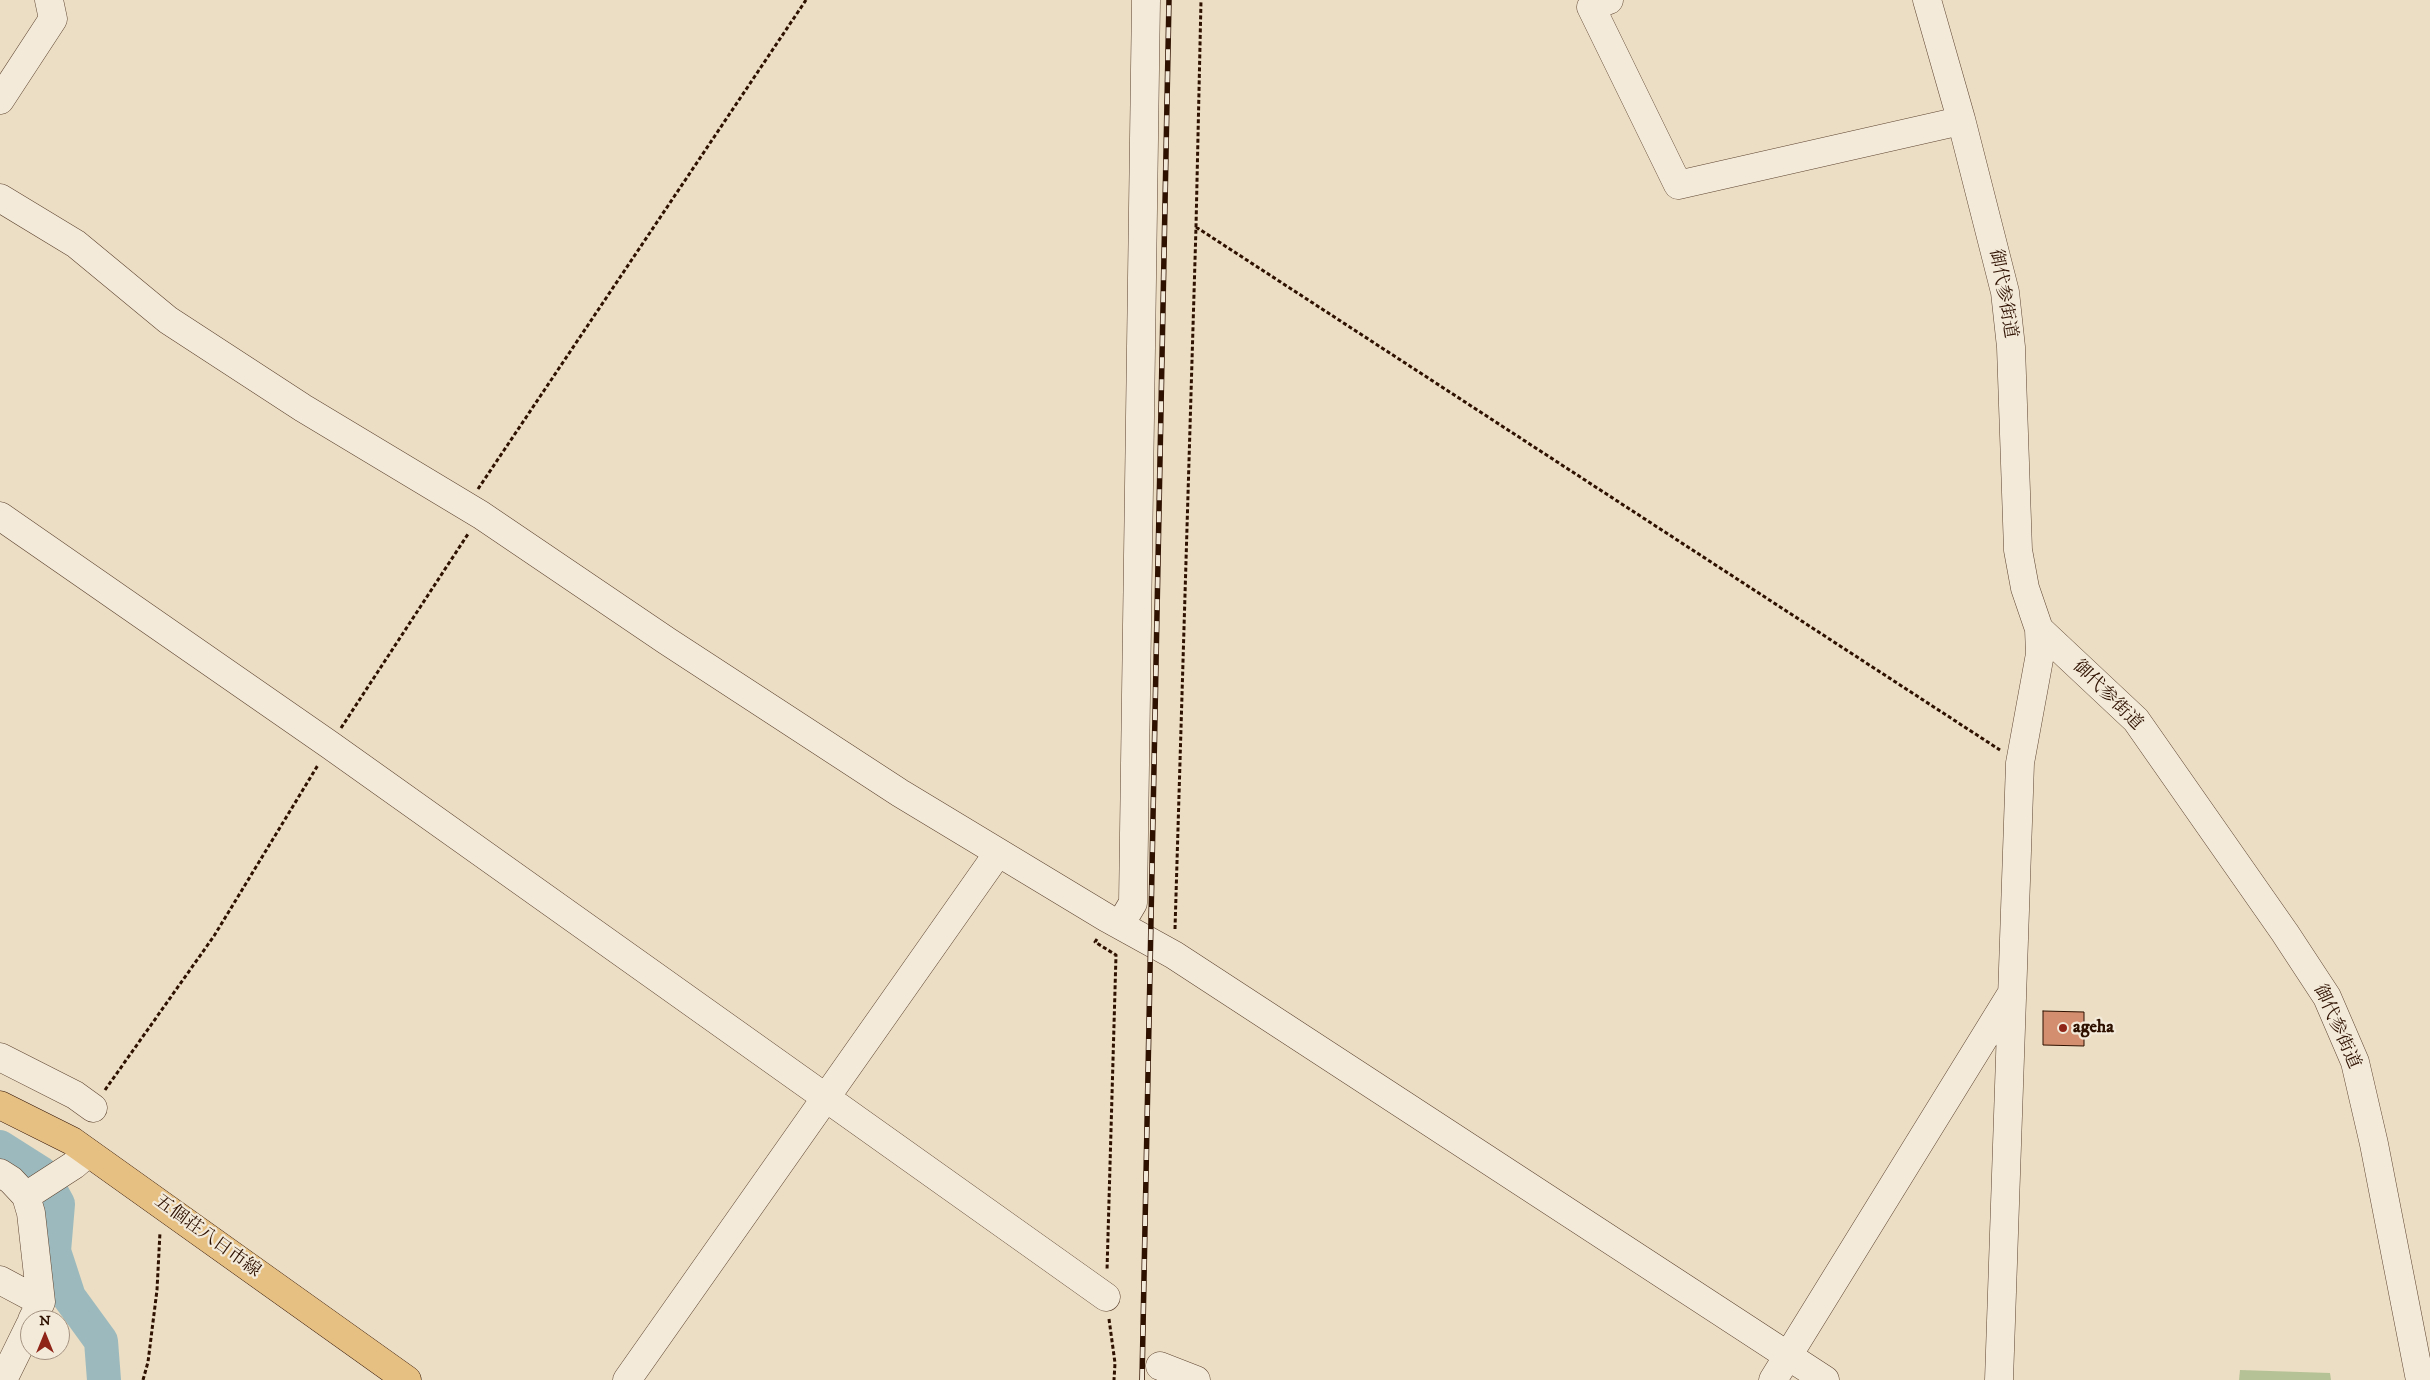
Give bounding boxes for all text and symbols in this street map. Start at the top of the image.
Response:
street label: 御代参街道 [1984,248,2020,340]
street label: 御代参街道 [2068,657,2146,735]
street label: 御代参街道 [2308,981,2364,1073]
place label: ageha [2073,1017,2114,1039]
marker: ageha [2057,1022,2069,1034]
street label: 五個荘八日市線 [150,1191,264,1283]
north arrow [20,1310,70,1360]
text: N [39,1312,51,1330]

